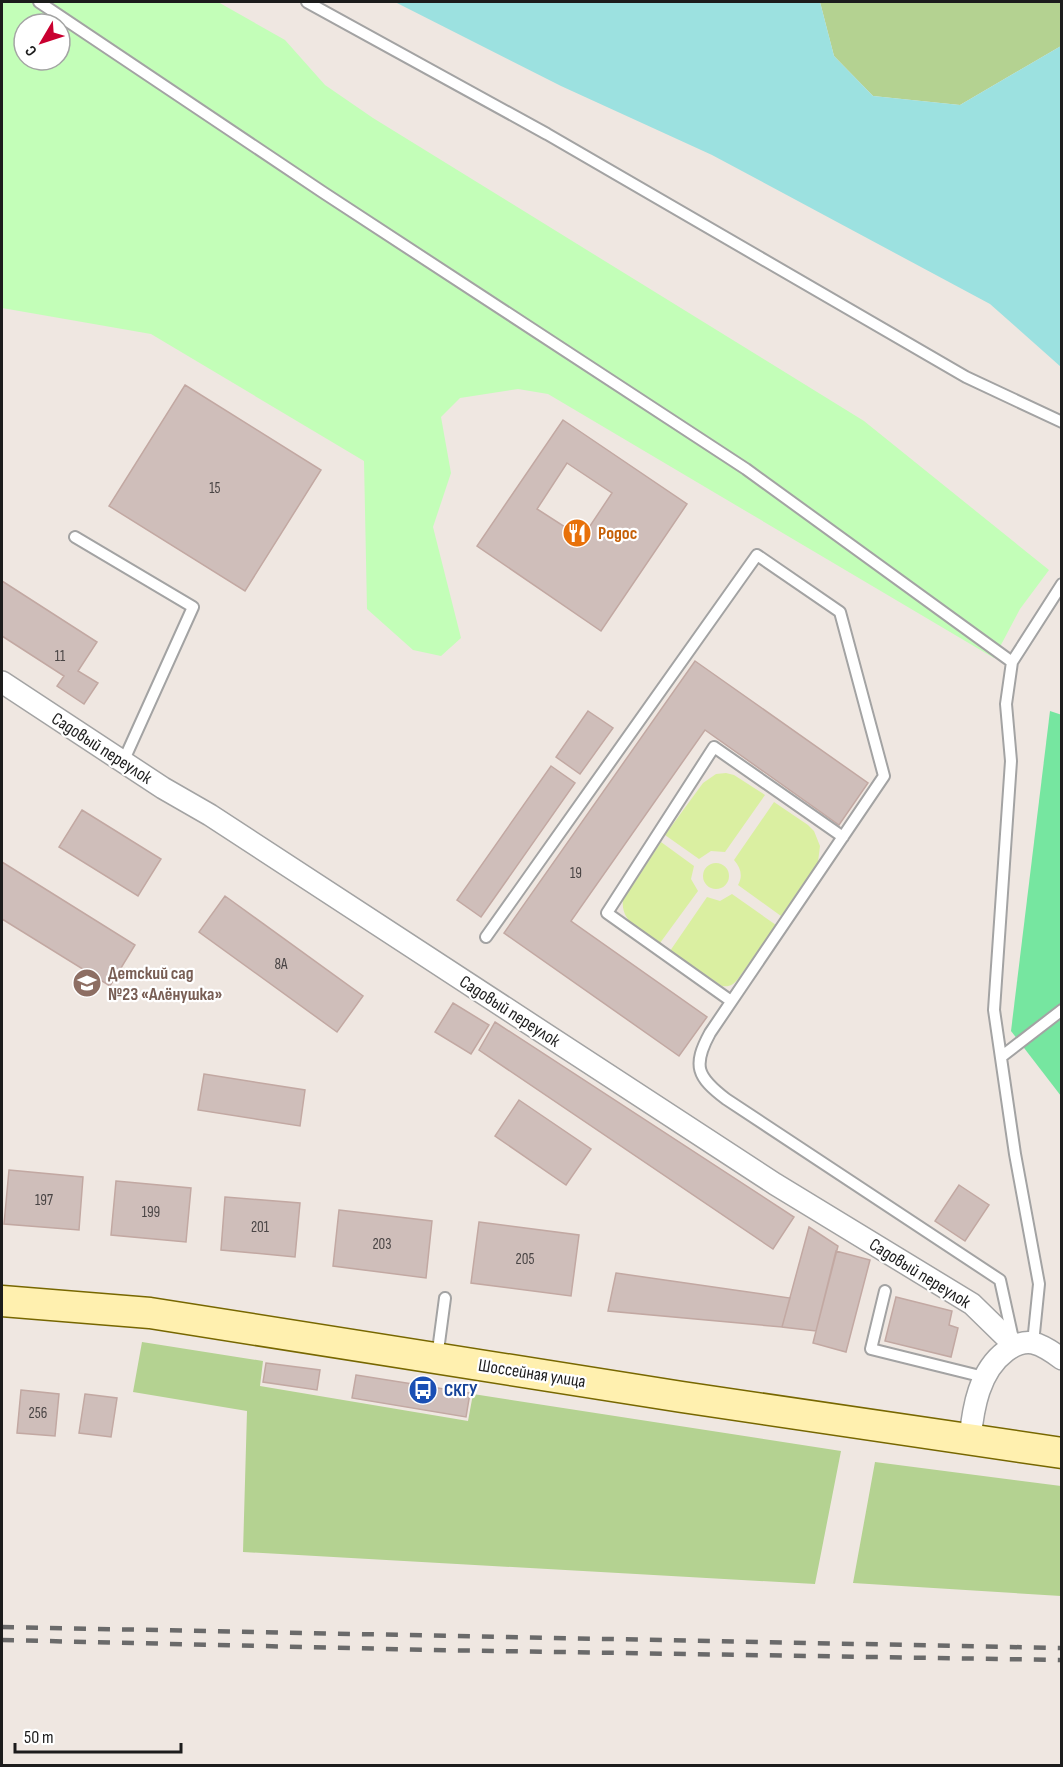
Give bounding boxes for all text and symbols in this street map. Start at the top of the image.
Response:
north arrow [12,12,72,72]
text: С [22,41,41,60]
house number: 15 [209,479,221,498]
restaurant icon: Родос [561,517,593,549]
place label: Родос [598,523,637,544]
house number: 11 [55,647,66,666]
street label: Садовый переулок [48,708,156,789]
house number: 19 [570,864,582,883]
house number: 8А [275,955,288,974]
place label: Детский сад №23 «Алёнушка» [108,963,222,1005]
school or university icon: Детский сад №23 «Алёнушка» [71,967,103,999]
street label: Садовый переулок [456,971,564,1052]
house number: 197 [35,1191,53,1210]
house number: 199 [142,1203,160,1222]
house number: 201 [251,1218,270,1237]
street label: Садовый переулок [865,1234,974,1313]
house number: 203 [372,1235,392,1254]
house number: 205 [516,1250,534,1269]
street label: Шоссейная улица [477,1355,587,1392]
bus stop icon: СКГУ [407,1374,439,1406]
place label: СКГУ [444,1380,478,1401]
house number: 256 [29,1404,47,1423]
scale bar [15,1716,182,1754]
text: 50 m [24,1727,54,1748]

